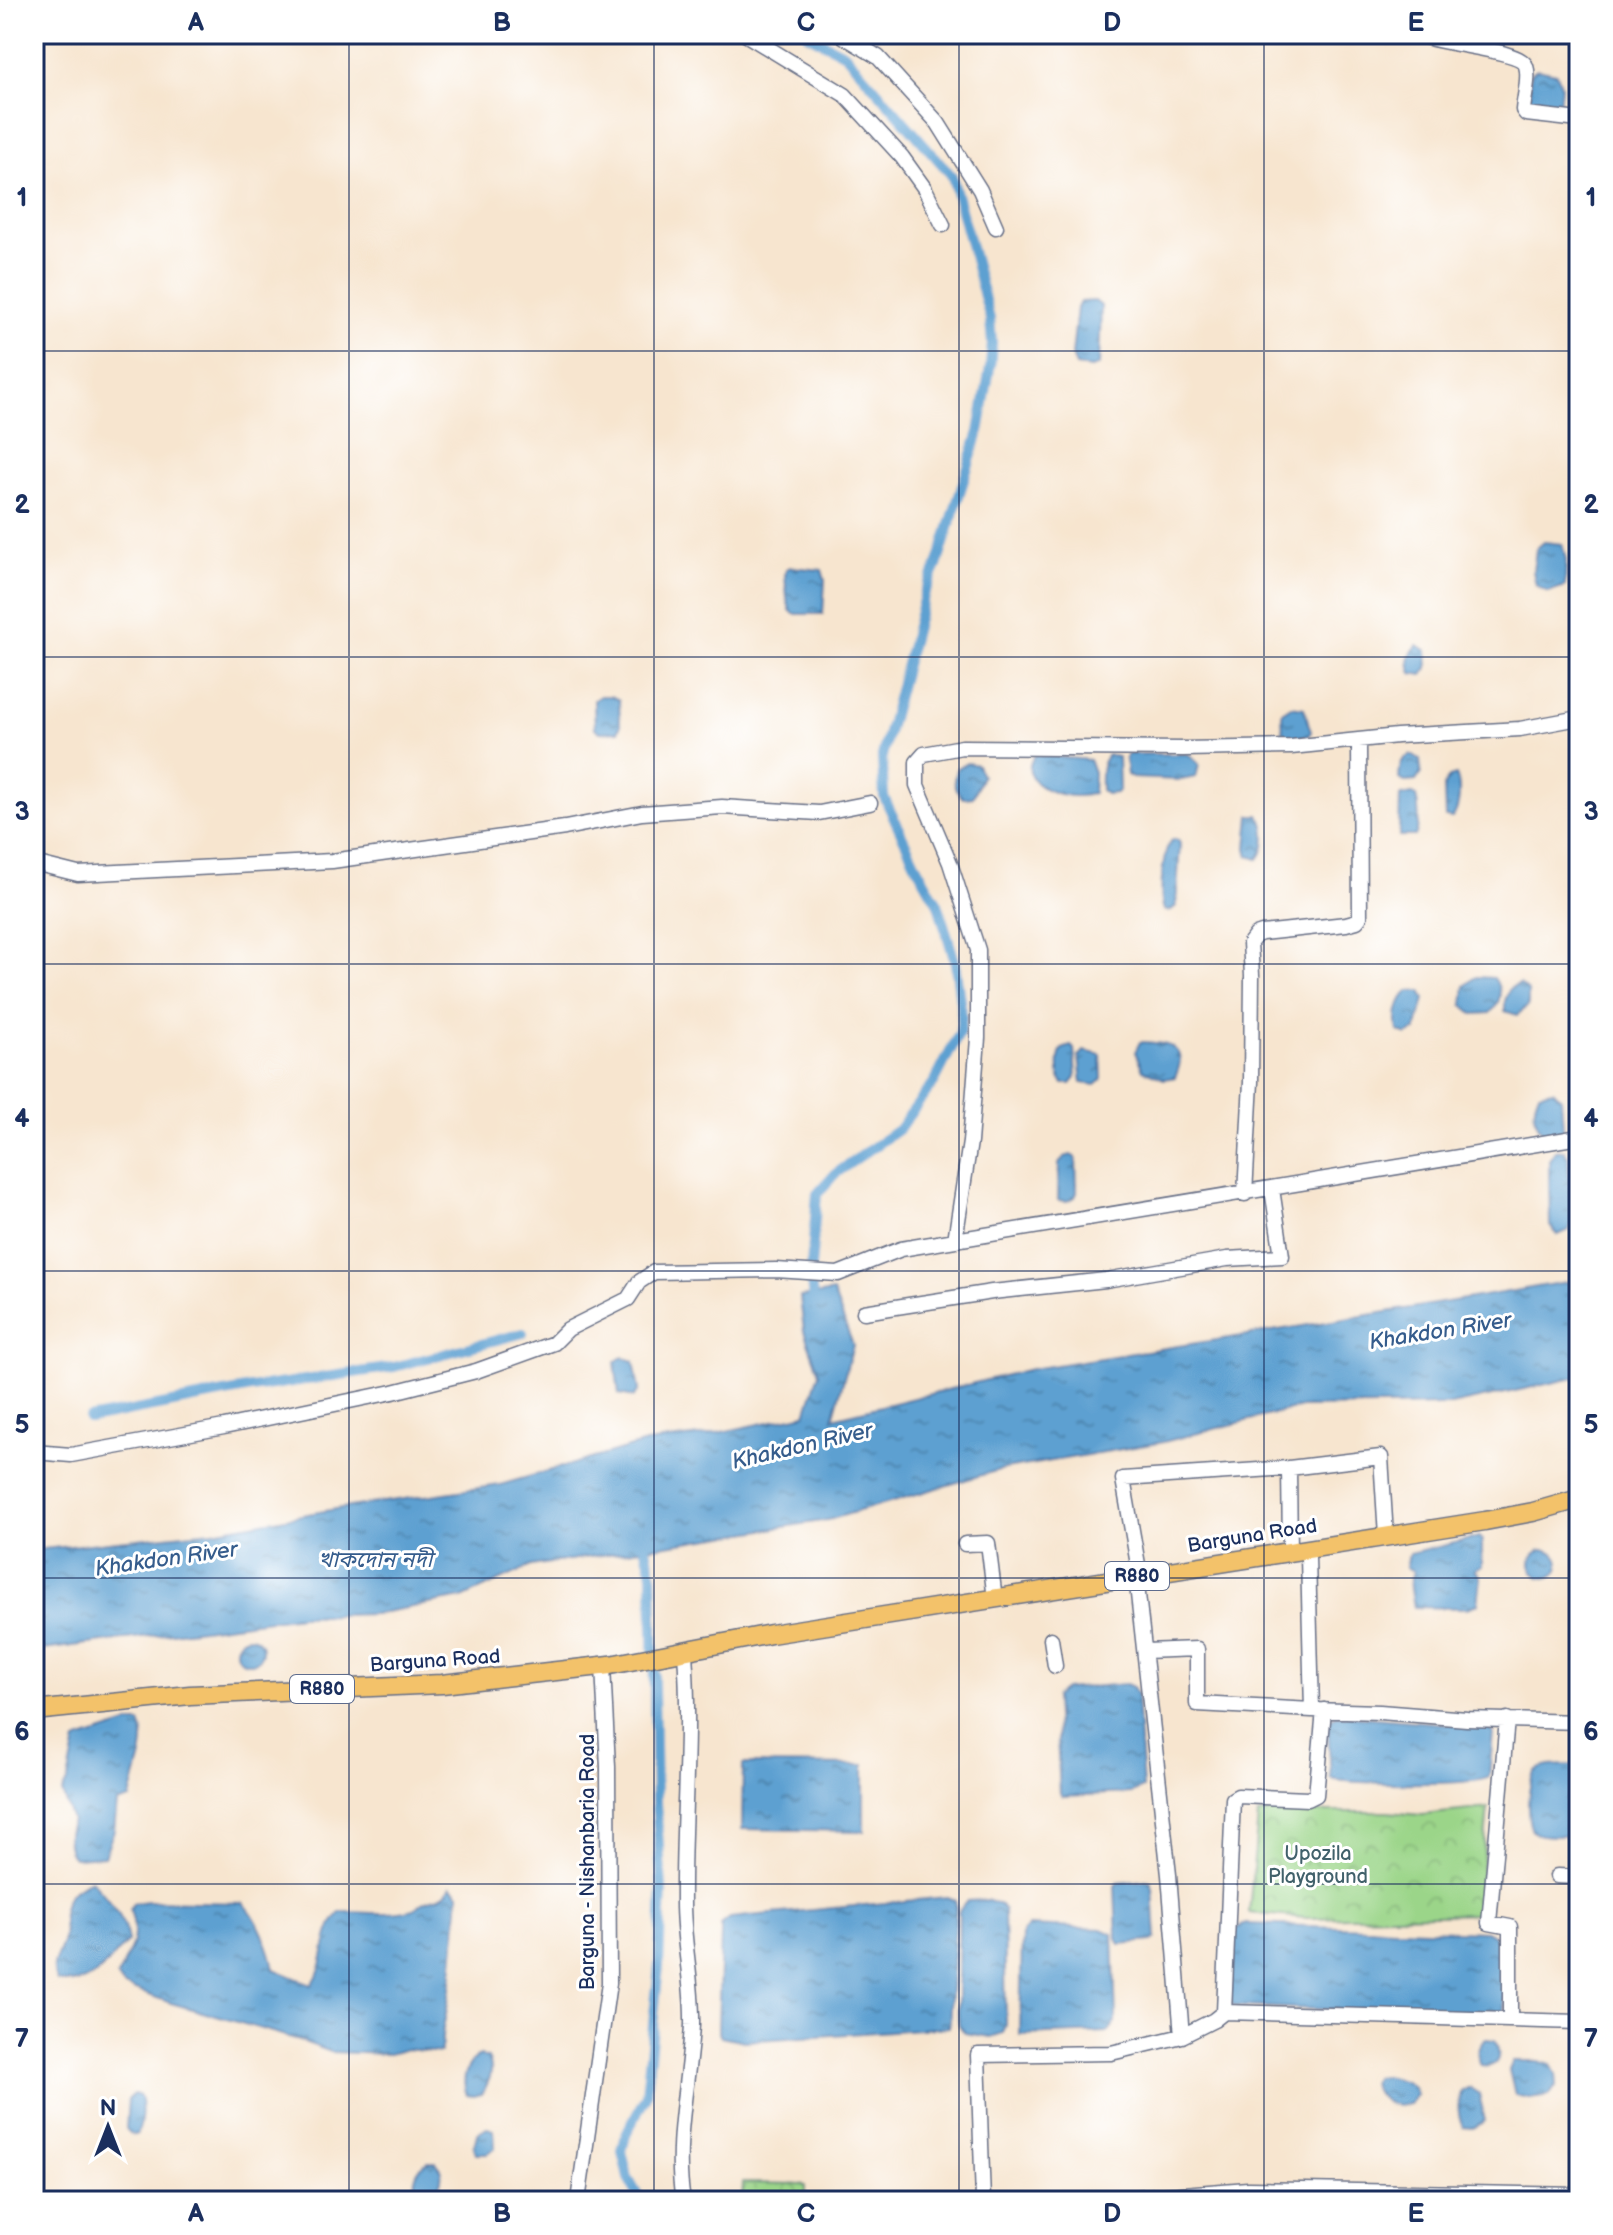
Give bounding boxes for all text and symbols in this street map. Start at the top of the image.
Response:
text: A [187,8,204,39]
text: B [493,8,511,39]
text: C [797,8,815,39]
text: D [1103,8,1121,39]
text: E [1408,8,1425,39]
text: 1 [17,183,27,214]
text: 1 [1586,183,1596,214]
text: 2 [14,490,30,521]
text: 2 [1583,490,1599,521]
text: 3 [14,797,30,828]
text: 3 [1583,797,1599,828]
text: 4 [14,1104,30,1135]
text: 4 [1583,1104,1599,1135]
water label: Khakdon River [1367,1307,1515,1356]
text: 5 [14,1410,30,1441]
text: 5 [1583,1410,1599,1441]
water label: Khakdon River [729,1417,877,1476]
street label: Barguna Road [1186,1514,1319,1558]
water label: Khakdon River [93,1536,241,1583]
water label: খাকদোন নদী [318,1547,436,1574]
road number: R880 [1105,1562,1169,1590]
street label: Barguna Road [369,1644,501,1678]
road number: R880 [290,1675,354,1703]
text: 6 [14,1717,30,1748]
text: 6 [1583,1717,1599,1748]
street label: Barguna - Nishanbaria Road [576,1734,600,1990]
park label: Upozila Playground [1268,1842,1368,1889]
text: 7 [15,2024,29,2055]
text: 7 [1584,2024,1598,2055]
north arrow [68,2087,148,2167]
text: N [100,2095,116,2122]
text: A [187,2199,204,2230]
text: B [493,2199,511,2230]
text: C [797,2199,815,2230]
text: D [1103,2199,1121,2230]
text: E [1408,2199,1425,2230]

